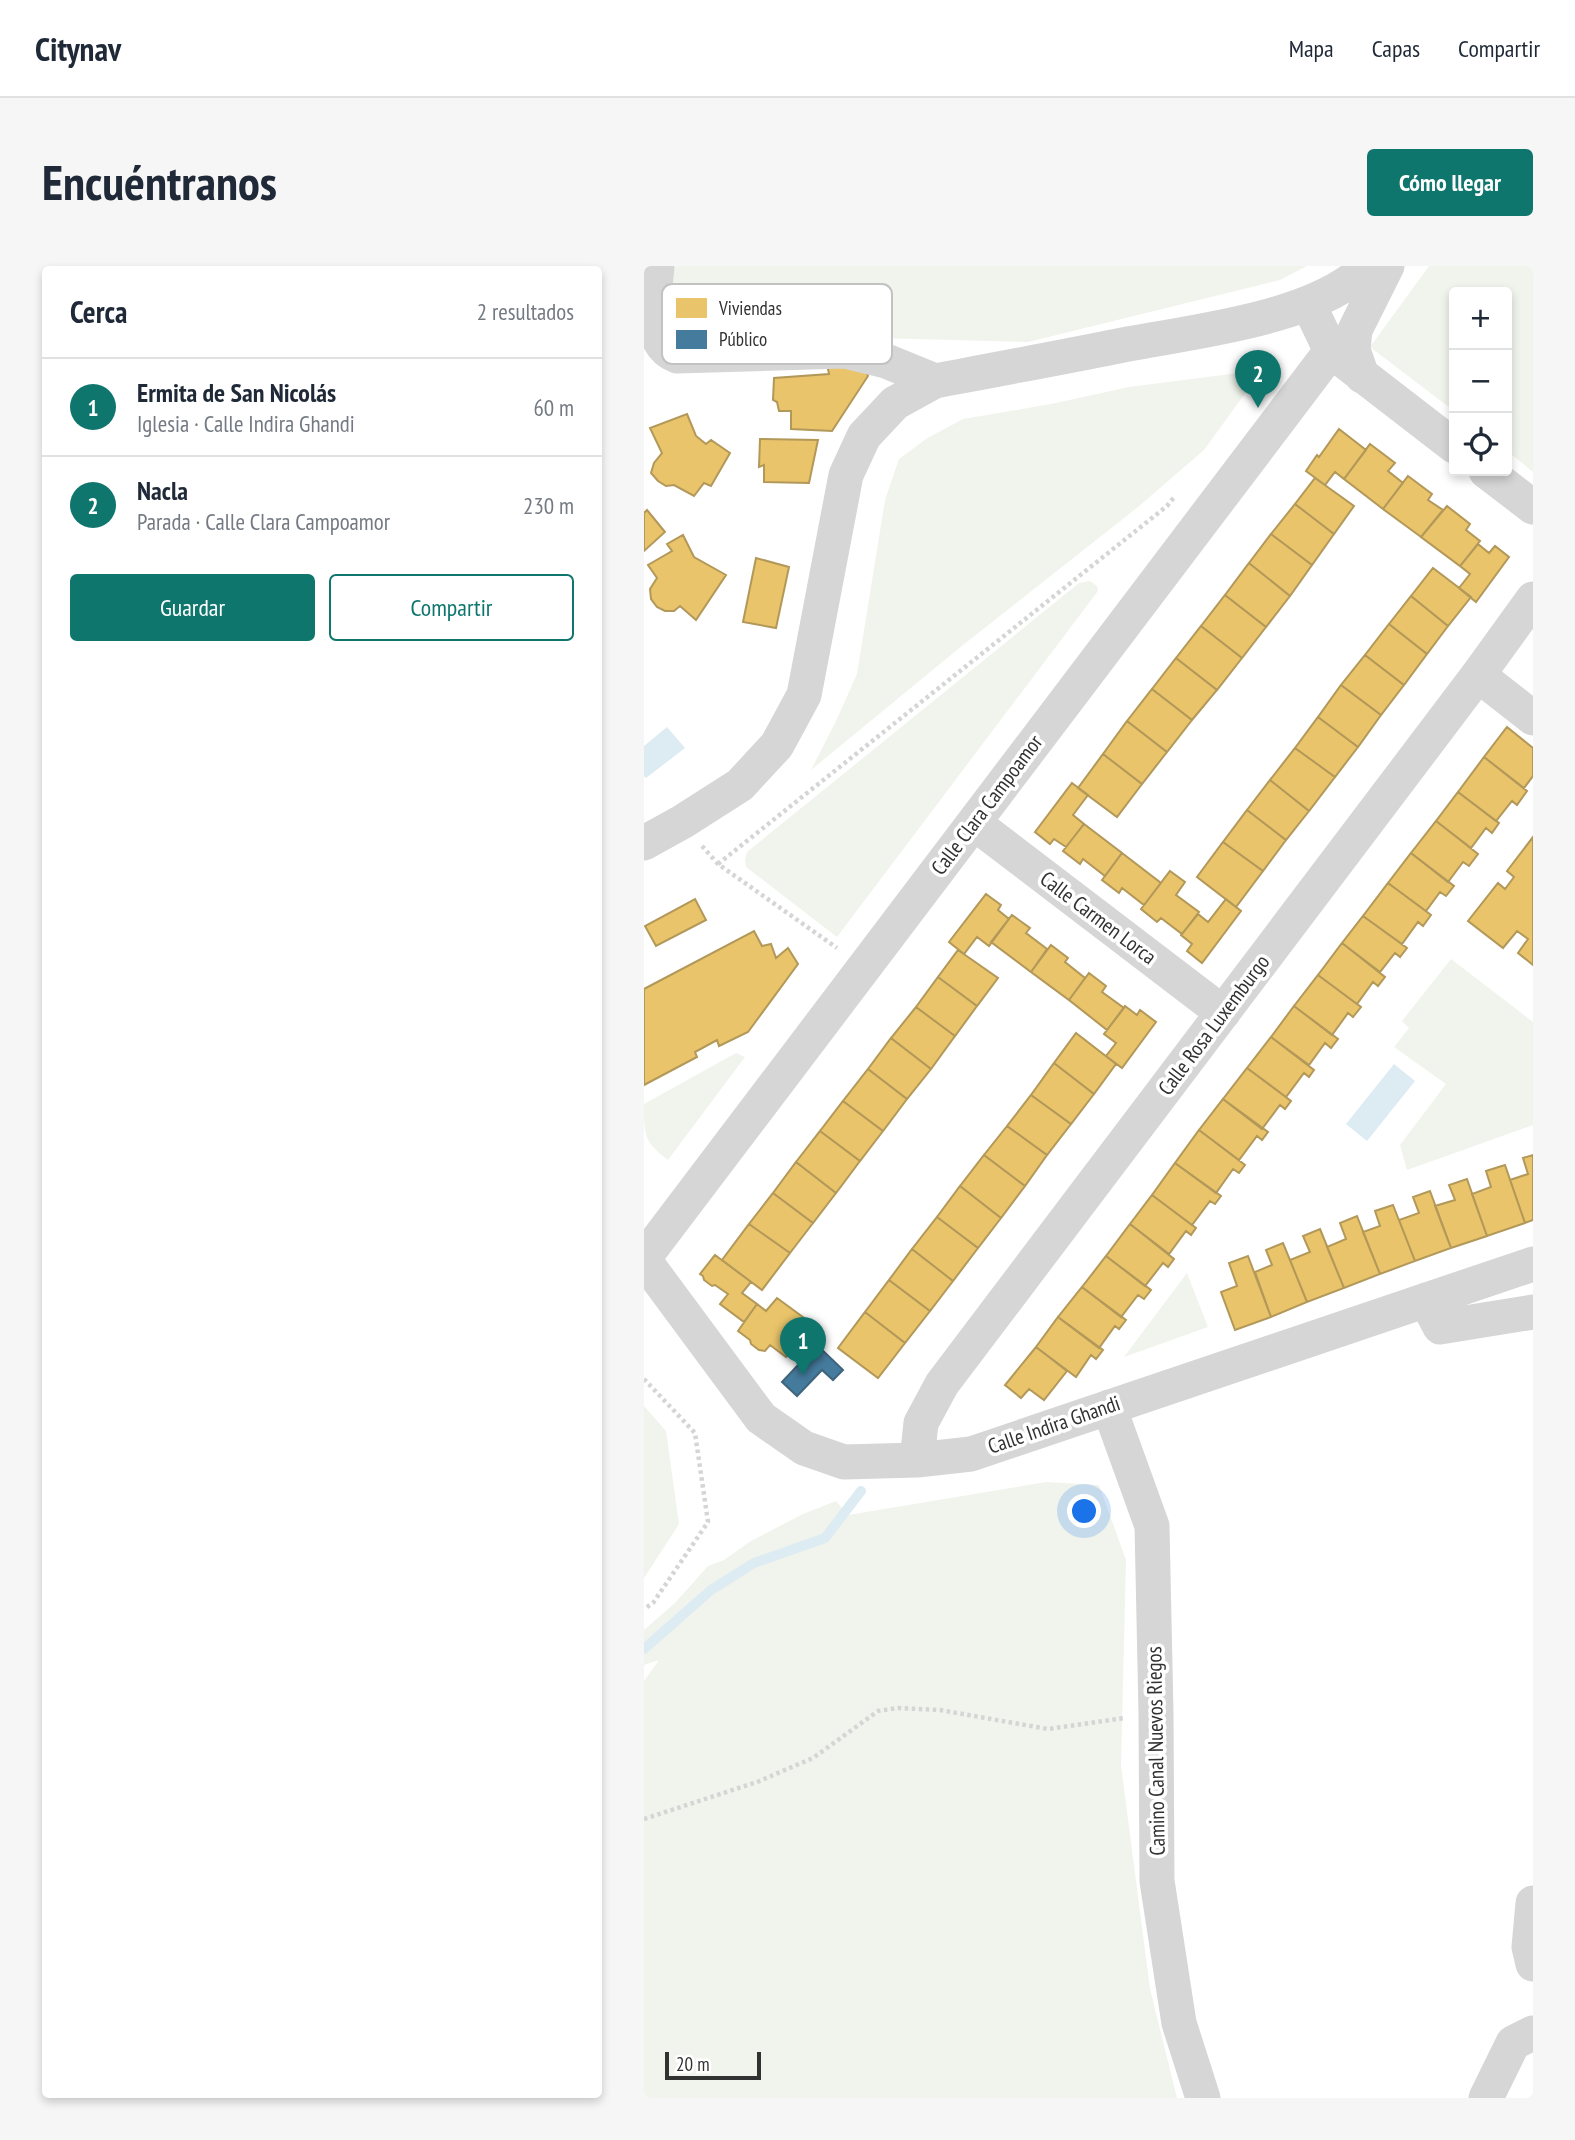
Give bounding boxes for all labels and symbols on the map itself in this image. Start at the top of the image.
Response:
legend [662,284,892,364]
text: Viviendas [718,296,782,320]
text: Público [719,327,767,351]
pin: 2 [1235,350,1281,408]
street label: Calle Clara Campoamor [925,729,1048,880]
street label: Calle Carmen Lorca [1035,865,1162,970]
street label: Calle Rosa Luxemburgo [1152,949,1275,1100]
pin: 1 [780,1317,826,1375]
street label: Calle Indira Ghandi [984,1389,1123,1460]
your location [1067,1494,1101,1528]
street label: Camino Canal Nuevos Riegos [1140,1646,1171,1856]
scale bar [665,2049,761,2081]

